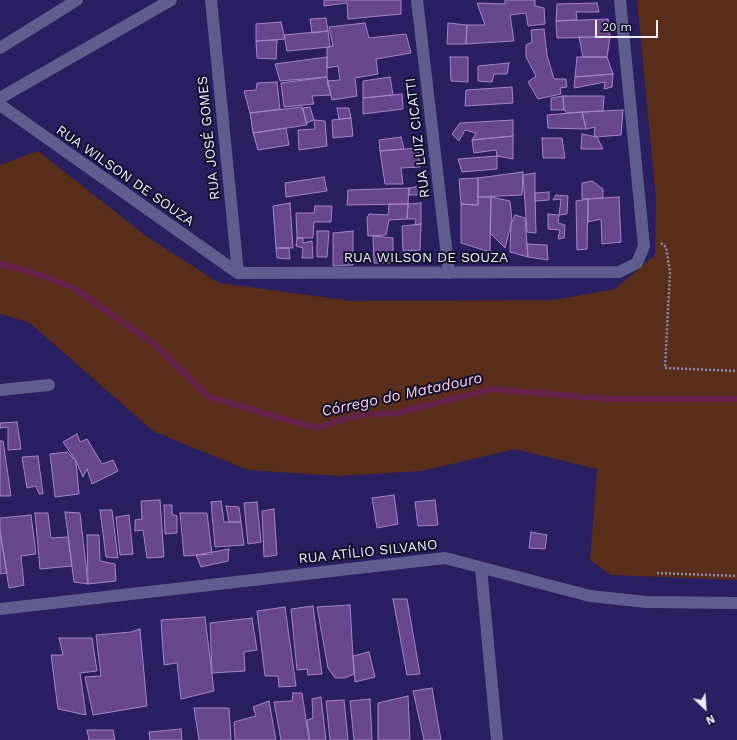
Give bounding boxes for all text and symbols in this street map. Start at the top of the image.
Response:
scale bar [597,12,660,38]
text: 20 m [602,20,632,34]
street label: RUA JOSÉ GOMES [194,75,224,201]
street label: RUA LUIZ CICATTI [402,77,434,199]
street label: RUA WILSON DE SOUZA [53,122,197,230]
street label: RUA WILSON DE SOUZA [344,250,508,266]
water label: Córrego do Matadouro [320,369,484,421]
street label: RUA ATÍLIO SILVANO [298,536,438,568]
north arrow [685,688,725,728]
text: N [704,712,717,727]

